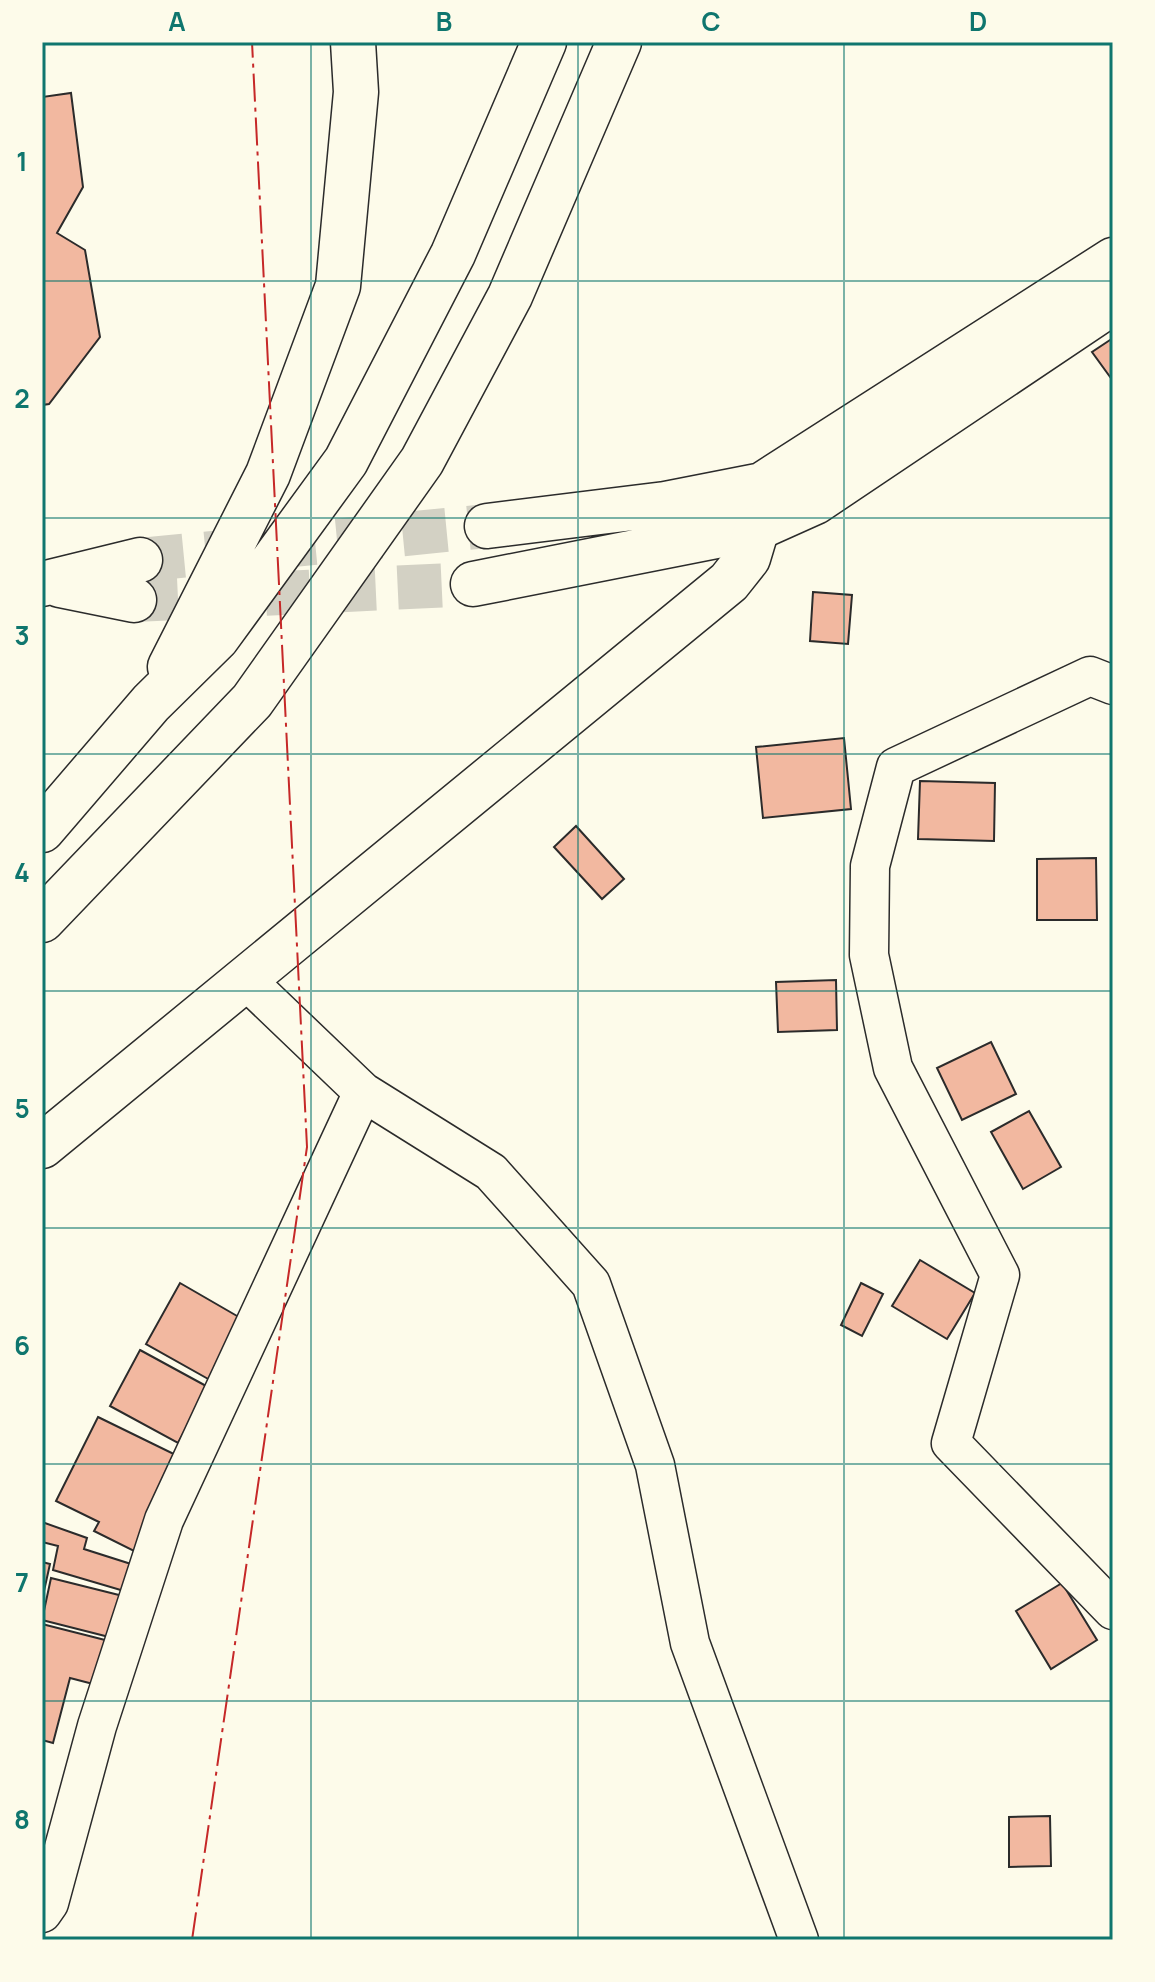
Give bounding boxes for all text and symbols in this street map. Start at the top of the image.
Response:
text: A [168,3,186,39]
text: B [436,3,452,39]
text: C [701,3,721,39]
text: D [969,3,987,39]
text: 1 [16,143,28,179]
text: 2 [14,380,30,416]
text: 3 [14,617,30,653]
text: 4 [14,854,30,890]
text: 5 [14,1090,30,1126]
text: 6 [14,1327,30,1363]
text: 7 [15,1564,29,1600]
text: 8 [14,1801,30,1837]

